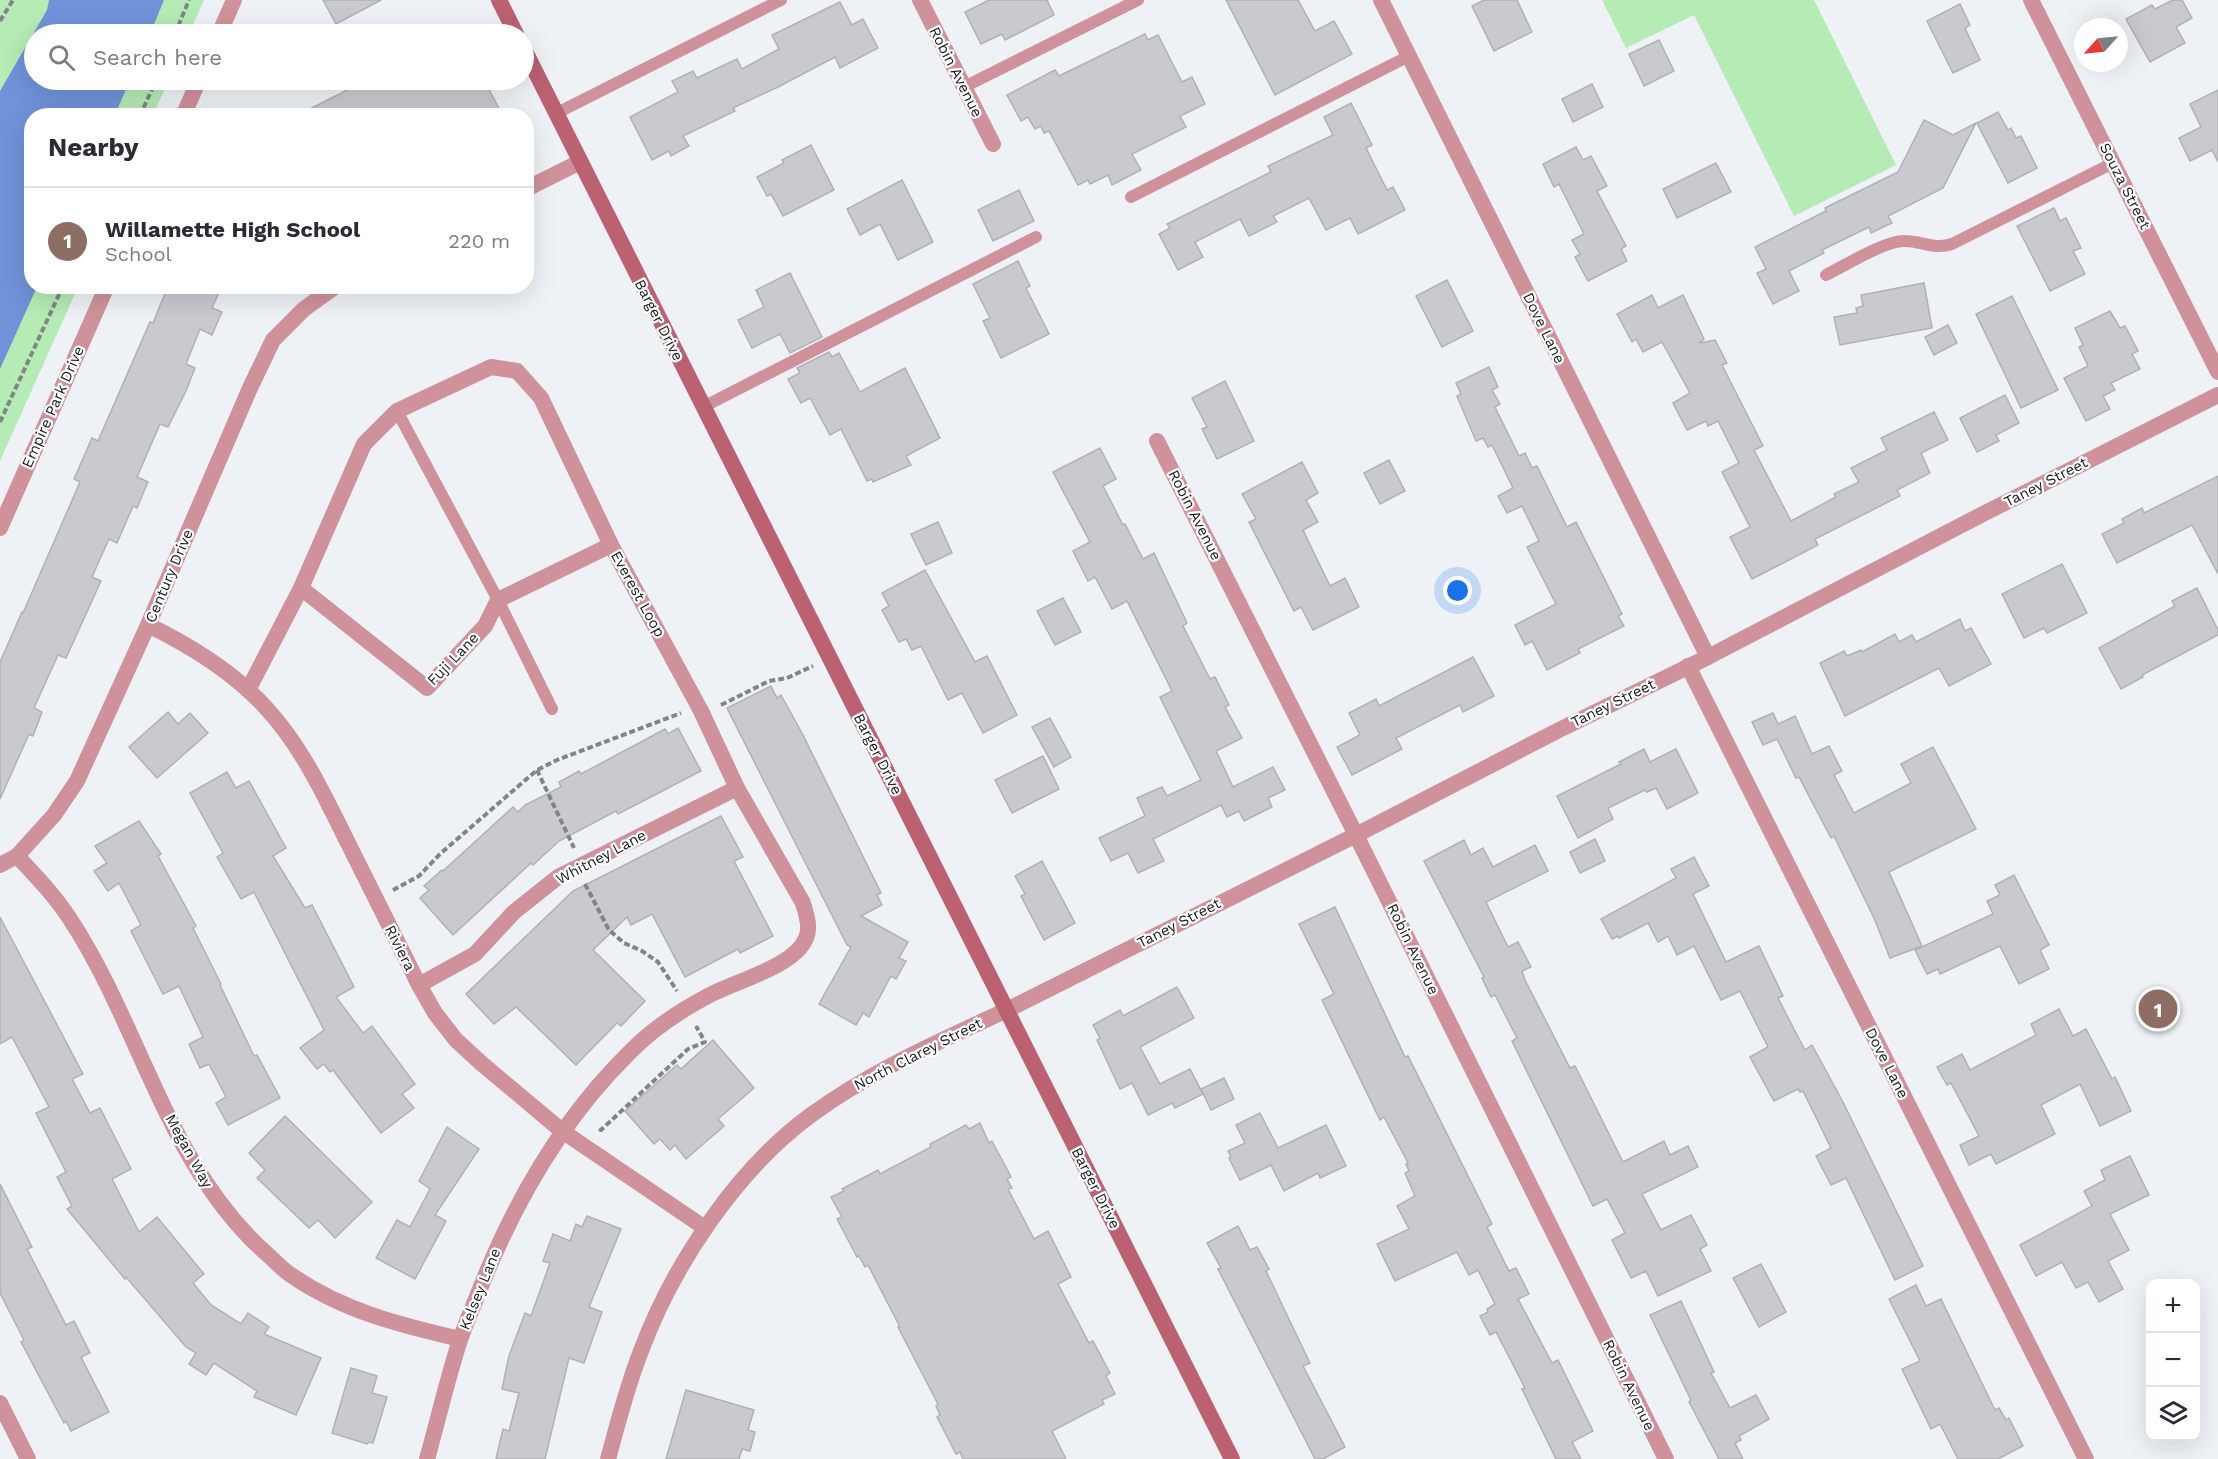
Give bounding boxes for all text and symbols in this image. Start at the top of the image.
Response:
north arrow [2074,18,2128,72]
search box [24,24,534,90]
street label: Robin Avenue [926,24,986,120]
icon: search [45,41,78,74]
text: Search here [93,45,222,70]
text: Nearby [48,132,139,162]
street label: Souza Street [2096,140,2155,233]
text: Willamette High School [105,217,360,242]
text: 1 [63,229,72,253]
text: 220 m [448,229,510,253]
text: School [105,242,172,266]
street label: Barger Drive [631,276,687,364]
street label: Dove Lane [1519,290,1569,366]
street label: Empire Park Drive [18,343,88,471]
street label: Taney Street [2001,453,2091,511]
street label: Robin Avenue [1165,467,1225,563]
street label: Century Drive [141,527,197,625]
street label: Everest Loop [607,548,669,640]
your location [1443,576,1472,605]
street label: Fuji Lane [424,629,482,689]
street label: Taney Street [1568,675,1659,731]
street label: Barger Drive [850,710,906,798]
street label: Whitney Lane [553,826,649,888]
street label: Taney Street [1134,894,1224,952]
street label: Robin Avenue [1383,901,1443,997]
street label: Riviera [381,922,419,974]
pin: 1 [2138,986,2178,1032]
street label: North Clarey Street [851,1014,986,1094]
street label: Dove Lane [1862,1025,1912,1101]
street label: Megan Way [161,1111,217,1191]
street label: Barger Drive [1068,1144,1124,1232]
street label: Kelsey Lane [455,1246,505,1332]
map controls [2146,1279,2200,1441]
button: + [2146,1279,2200,1333]
button: − [2146,1333,2200,1387]
street label: Robin Avenue [1599,1337,1659,1433]
button: layers [2146,1387,2200,1441]

